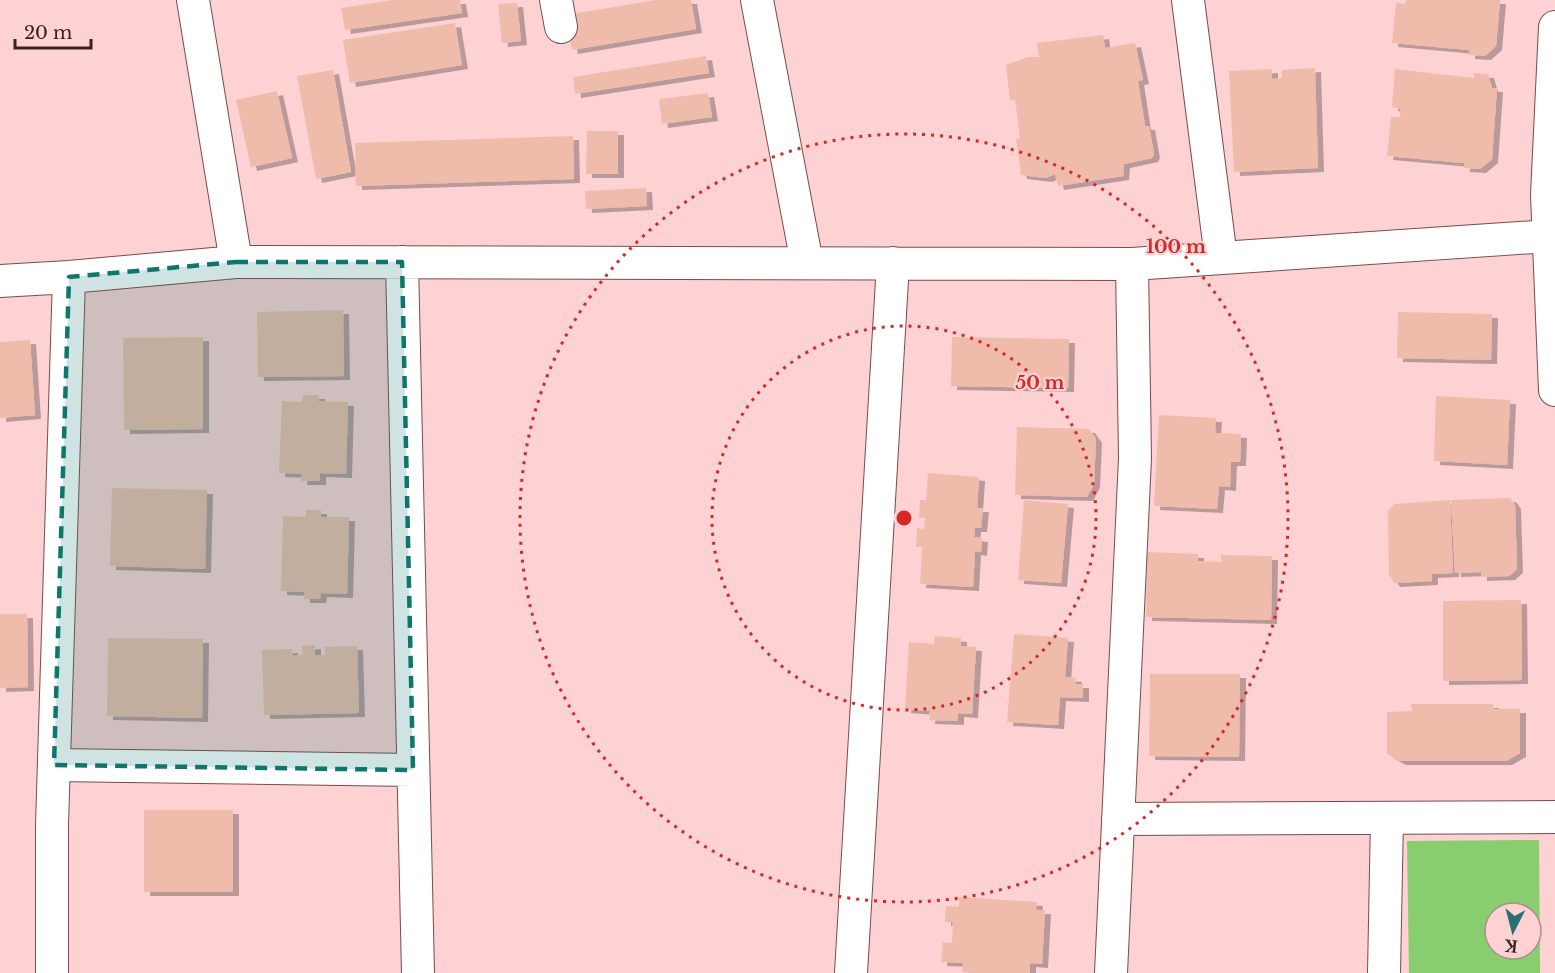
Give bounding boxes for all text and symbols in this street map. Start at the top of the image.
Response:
scale bar [15,12,92,50]
text: 20 m [24,22,72,44]
text: 100 m [1146,236,1206,258]
text: 50 m [1016,372,1065,394]
centre of rings [894,508,914,528]
north arrow [1483,901,1543,961]
text: K [1503,935,1519,957]

